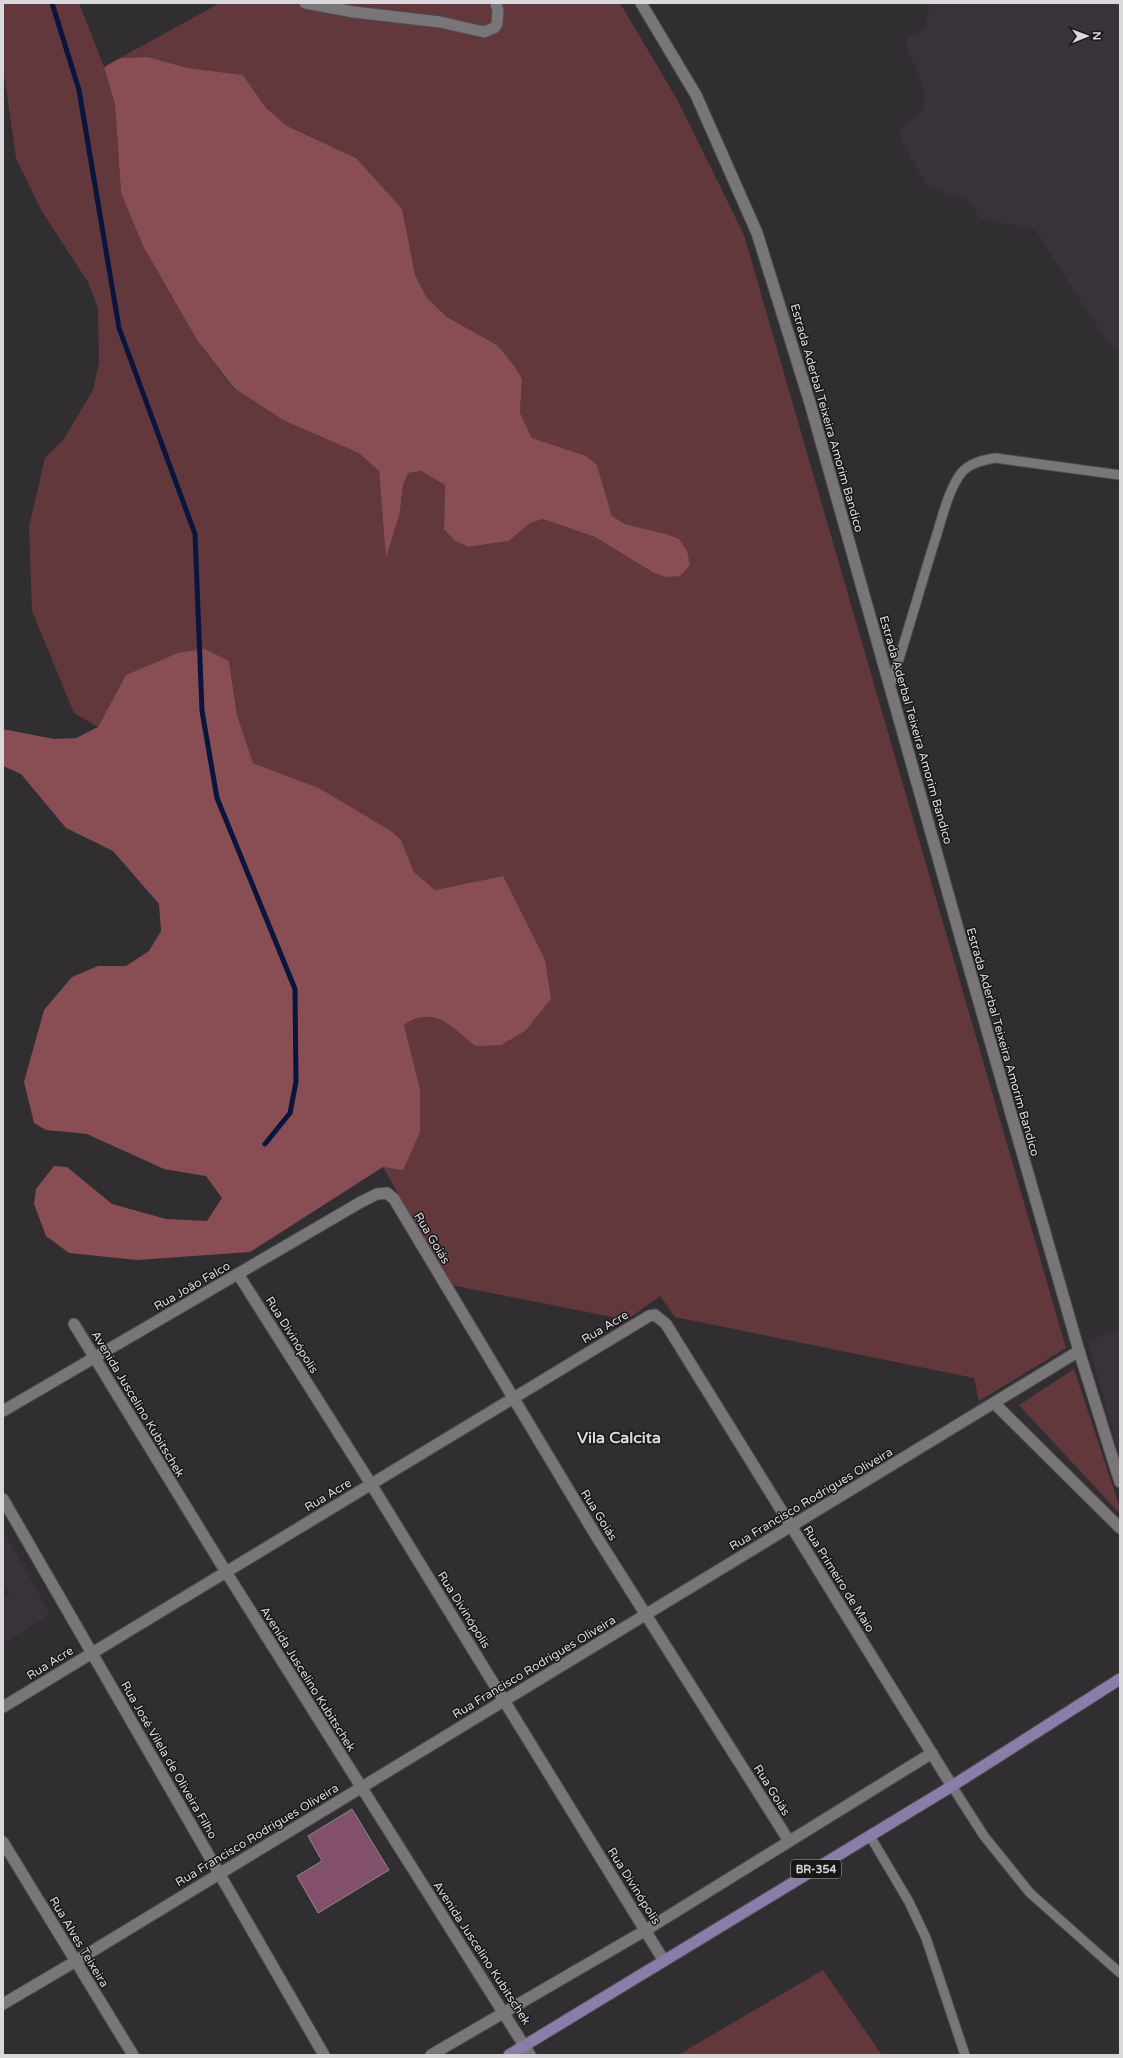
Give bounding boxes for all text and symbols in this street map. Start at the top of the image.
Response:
north arrow [1067,16,1107,56]
text: N [1090,31,1103,40]
street label: Estrada Aderbal Teixeira Amorim Bandico [788,302,866,534]
street label: Estrada Aderbal Teixeira Amorim Bandico [877,614,955,846]
street label: Estrada Aderbal Teixeira Amorim Bandico [964,926,1042,1158]
street label: Rua Goiás [411,1210,453,1266]
street label: Rua João Falco [151,1259,233,1313]
street label: Rua Divinópolis [263,1294,321,1376]
street label: Rua Acre [579,1307,631,1346]
street label: Avenida Juscelino Kubitschek [89,1328,188,1480]
district label: Vila Calcita [577,1428,661,1448]
street label: Rua Francisco Rodrigues Oliveira [727,1445,895,1553]
street label: Rua Acre [302,1475,354,1514]
street label: Rua Goiás [578,1487,620,1543]
street label: Rua Primeiro de Maio [800,1523,878,1635]
street label: Rua Divinópolis [435,1569,493,1651]
street label: Avenida Juscelino Kubitschek [258,1604,359,1754]
street label: Rua Francisco Rodrigues Oliveira [450,1613,618,1721]
street label: Rua Acre [24,1643,76,1683]
street label: Rua José Vilela de Oliveira Filho [118,1679,220,1841]
street label: Rua Goiás [751,1762,793,1818]
street label: Rua Francisco Rodrigues Oliveira [173,1781,341,1889]
street label: Rua Divinópolis [605,1845,663,1927]
road number: BR-354 [791,1860,841,1878]
street label: Avenida Juscelino Kubitschek [430,1879,534,2028]
street label: Rua Alves Teixeira [46,1894,112,1990]

